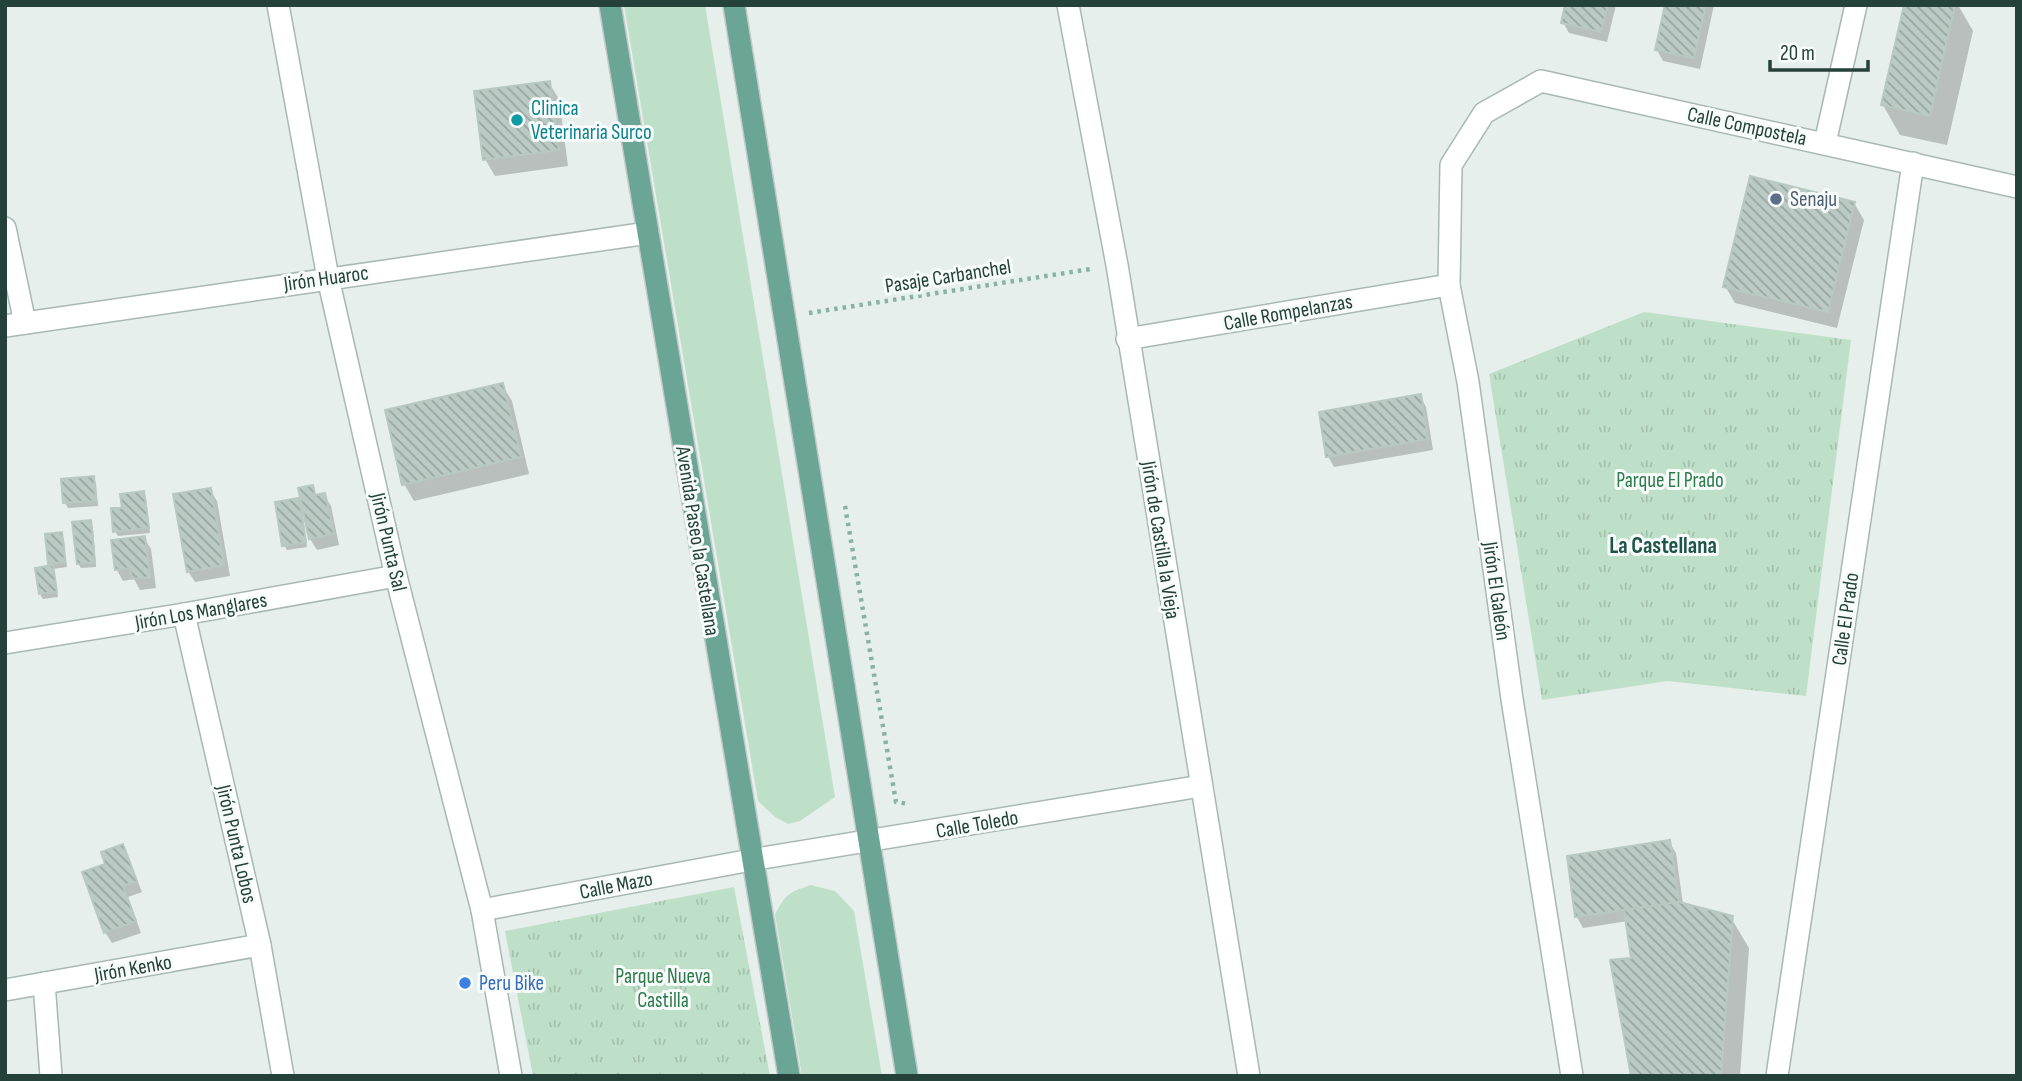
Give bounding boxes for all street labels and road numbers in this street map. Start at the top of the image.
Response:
street label: Calle Compostela [1685,102,1809,151]
street label: Pasaje Carbanchel [883,254,1013,299]
street label: Jirón Huaroc [281,260,370,297]
street label: Calle Rompelanzas [1222,289,1354,336]
street label: Avenida Paseo la Castellana [670,444,725,638]
street label: Jirón de Castilla la Vieja [1136,458,1185,621]
street label: Jirón Punta Sal [365,489,412,594]
street label: Jirón El Galeón [1477,539,1516,642]
street label: Calle El Prado [1827,571,1864,667]
street label: Jirón Los Manglares [132,588,269,636]
street label: Jirón Punta Lobos [211,782,262,906]
street label: Calle Toledo [934,805,1020,844]
street label: Calle Mazo [577,866,655,905]
street label: Jirón Kenko [92,949,174,988]

